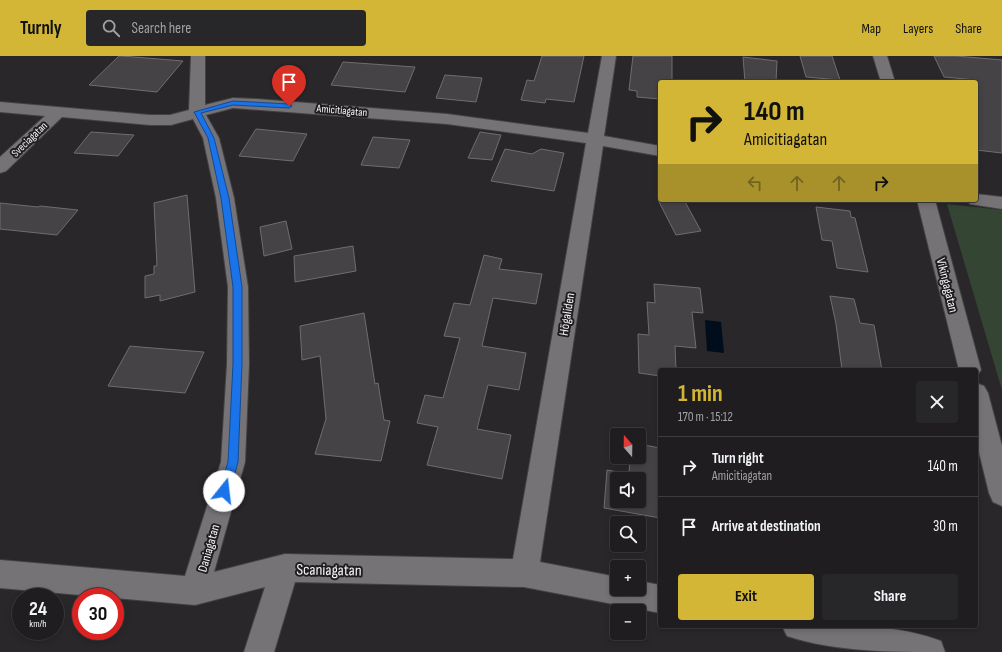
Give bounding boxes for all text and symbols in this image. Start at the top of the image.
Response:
search box [86,10,366,46]
text: Turnly [20,17,62,40]
icon: search [100,17,122,39]
text: Search here [132,19,191,38]
text: Map [861,20,881,37]
text: Layers [903,20,933,37]
text: Share [955,20,982,37]
pin [272,65,306,106]
icon: arrive [278,71,300,93]
text: 140 m [744,95,805,128]
icon: right [678,96,730,148]
street label: Amicitiagatan [315,102,368,119]
street label: Sveciagatan [9,119,50,160]
text: Amicitiagatan [744,129,827,150]
icon: left [744,172,766,194]
icon: ahead [786,172,808,194]
icon: ahead [828,172,850,194]
icon: right [870,172,892,194]
street label: Vikingagatan [933,256,962,314]
street label: Högaliden [556,292,578,337]
text: 1 min [678,379,723,408]
button: close [916,381,958,423]
text: 170 m · 15:12 [678,409,733,425]
north arrow [610,428,646,464]
map controls [610,428,646,640]
text: Turn right [712,449,764,468]
icon: right [678,456,700,478]
text: 140 m [928,457,958,476]
text: Amicitiagatan [712,468,772,484]
position arrow [203,470,245,512]
button: sound [610,472,646,508]
button: search [610,516,646,552]
icon: arrive [678,516,700,538]
text: Arrive at destination [712,517,821,536]
text: 30 m [933,517,958,536]
street label: Daniagatan [195,523,223,574]
street label: Scaniagatan [296,560,362,581]
button: + [610,560,646,596]
button: Exit [678,574,814,620]
button: Share [822,574,958,620]
speed limit sign: 30 [72,588,124,640]
text: 24 [29,597,47,621]
button: − [610,604,646,640]
text: km/h [29,618,47,630]

